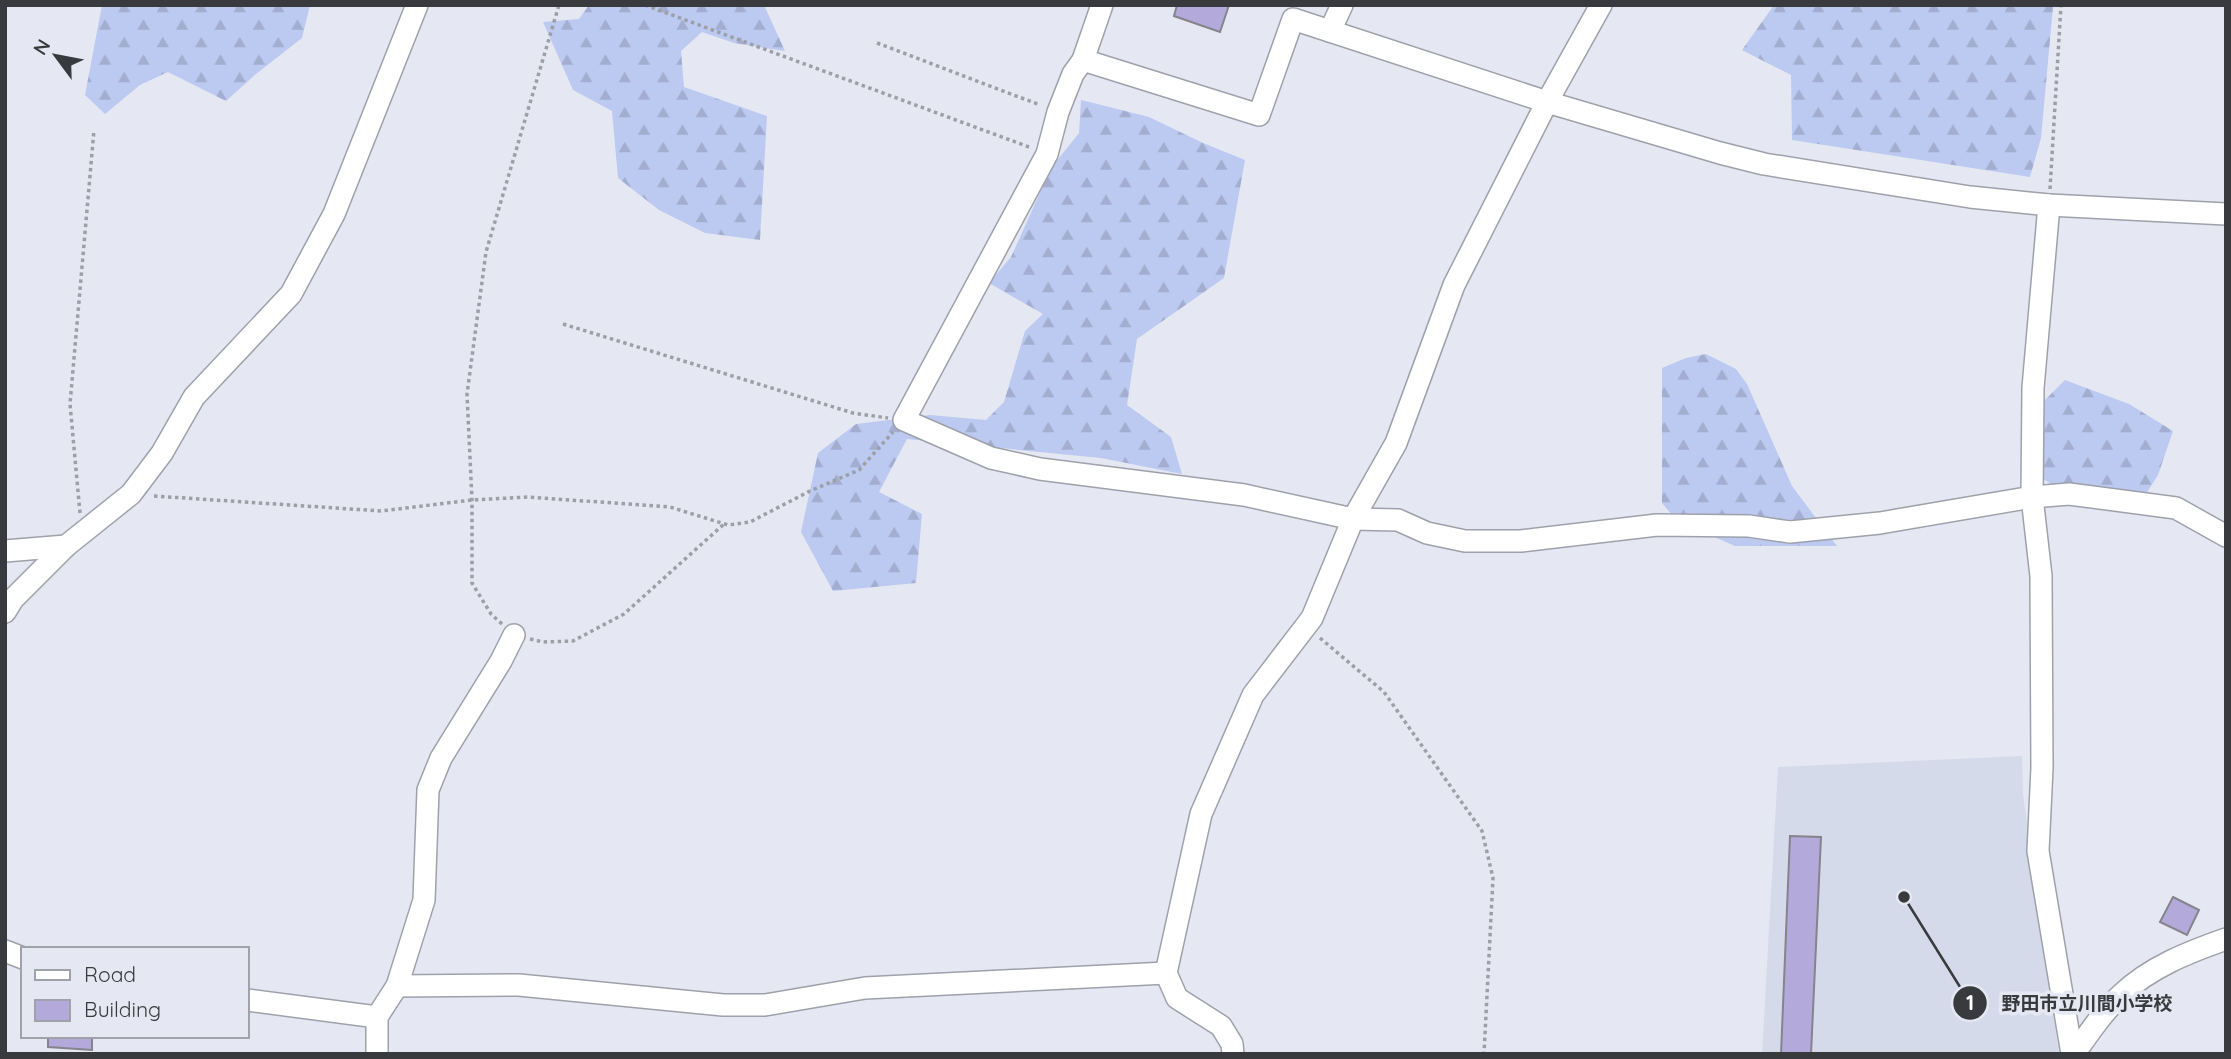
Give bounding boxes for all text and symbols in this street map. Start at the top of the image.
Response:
north arrow [21,21,91,91]
text: N [28,35,55,59]
legend [21,947,248,1038]
text: Road [84,961,136,987]
callout: 野田市立川間小学校 [1952,983,2186,1023]
text: 1 [1966,989,1974,1015]
text: 野田市立川間小学校 [2001,991,2173,1015]
text: Building [84,996,161,1022]

